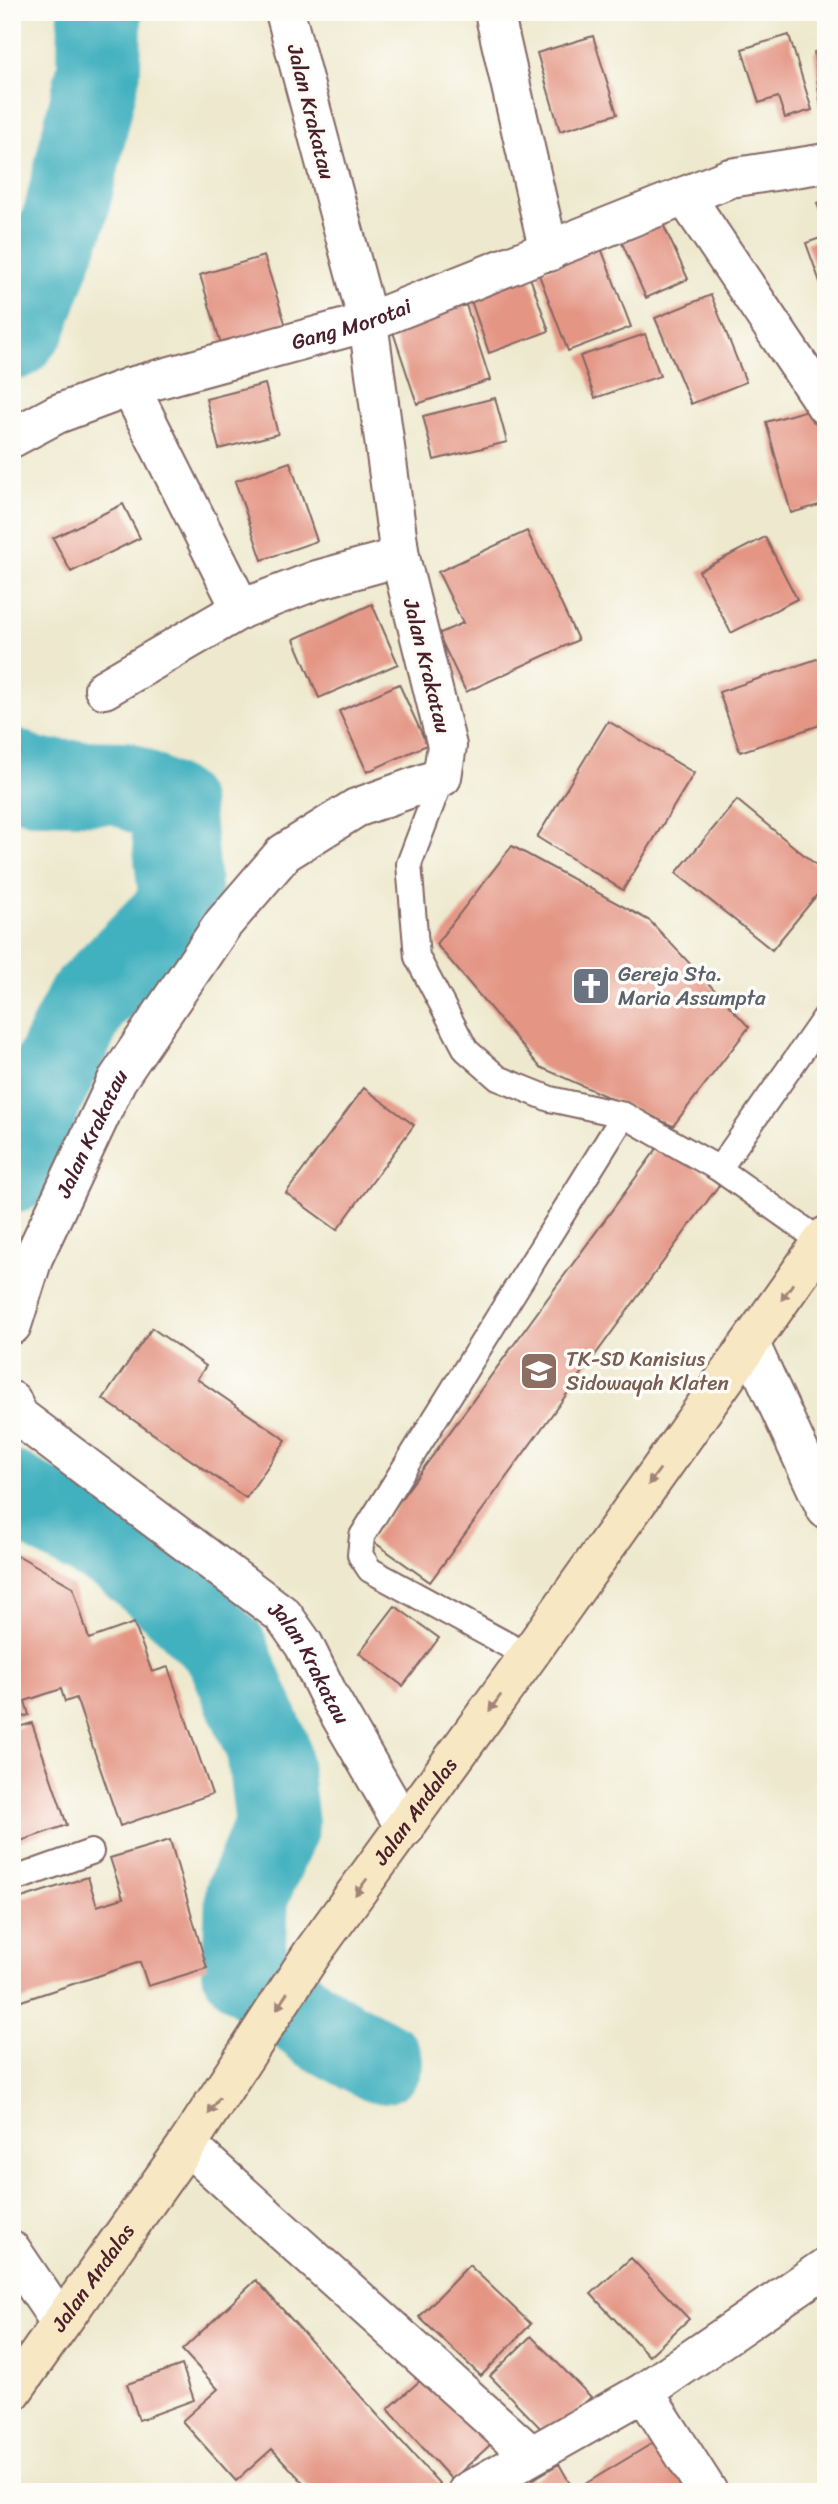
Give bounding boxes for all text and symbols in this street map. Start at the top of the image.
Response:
street label: Jalan Krakatau [276,39,346,184]
street label: Gang Morotai [287,287,418,361]
street label: Jalan Krakatau [392,593,462,738]
place label: Gereja Sta. Maria Assumpta [618,955,766,1017]
church icon: Gereja Sta. Maria Assumpta [570,965,612,1007]
street label: Jalan Krakatau [45,1061,138,1205]
one-way arrow [780,1283,794,1301]
place label: TK-SD Kanisius Sidowayah Klaten [566,1340,729,1402]
school or university icon: TK-SD Kanisius Sidowayah Klaten [518,1350,560,1392]
one-way arrow [647,1468,661,1486]
street label: Jalan Krakatau [259,1590,360,1732]
one-way arrow [488,1694,502,1712]
street label: Jalan Andalas [362,1749,468,1874]
one-way arrow [354,1878,368,1896]
one-way arrow [276,1991,289,2010]
one-way arrow [207,2097,221,2115]
street label: Jalan Andalas [41,2215,145,2341]

